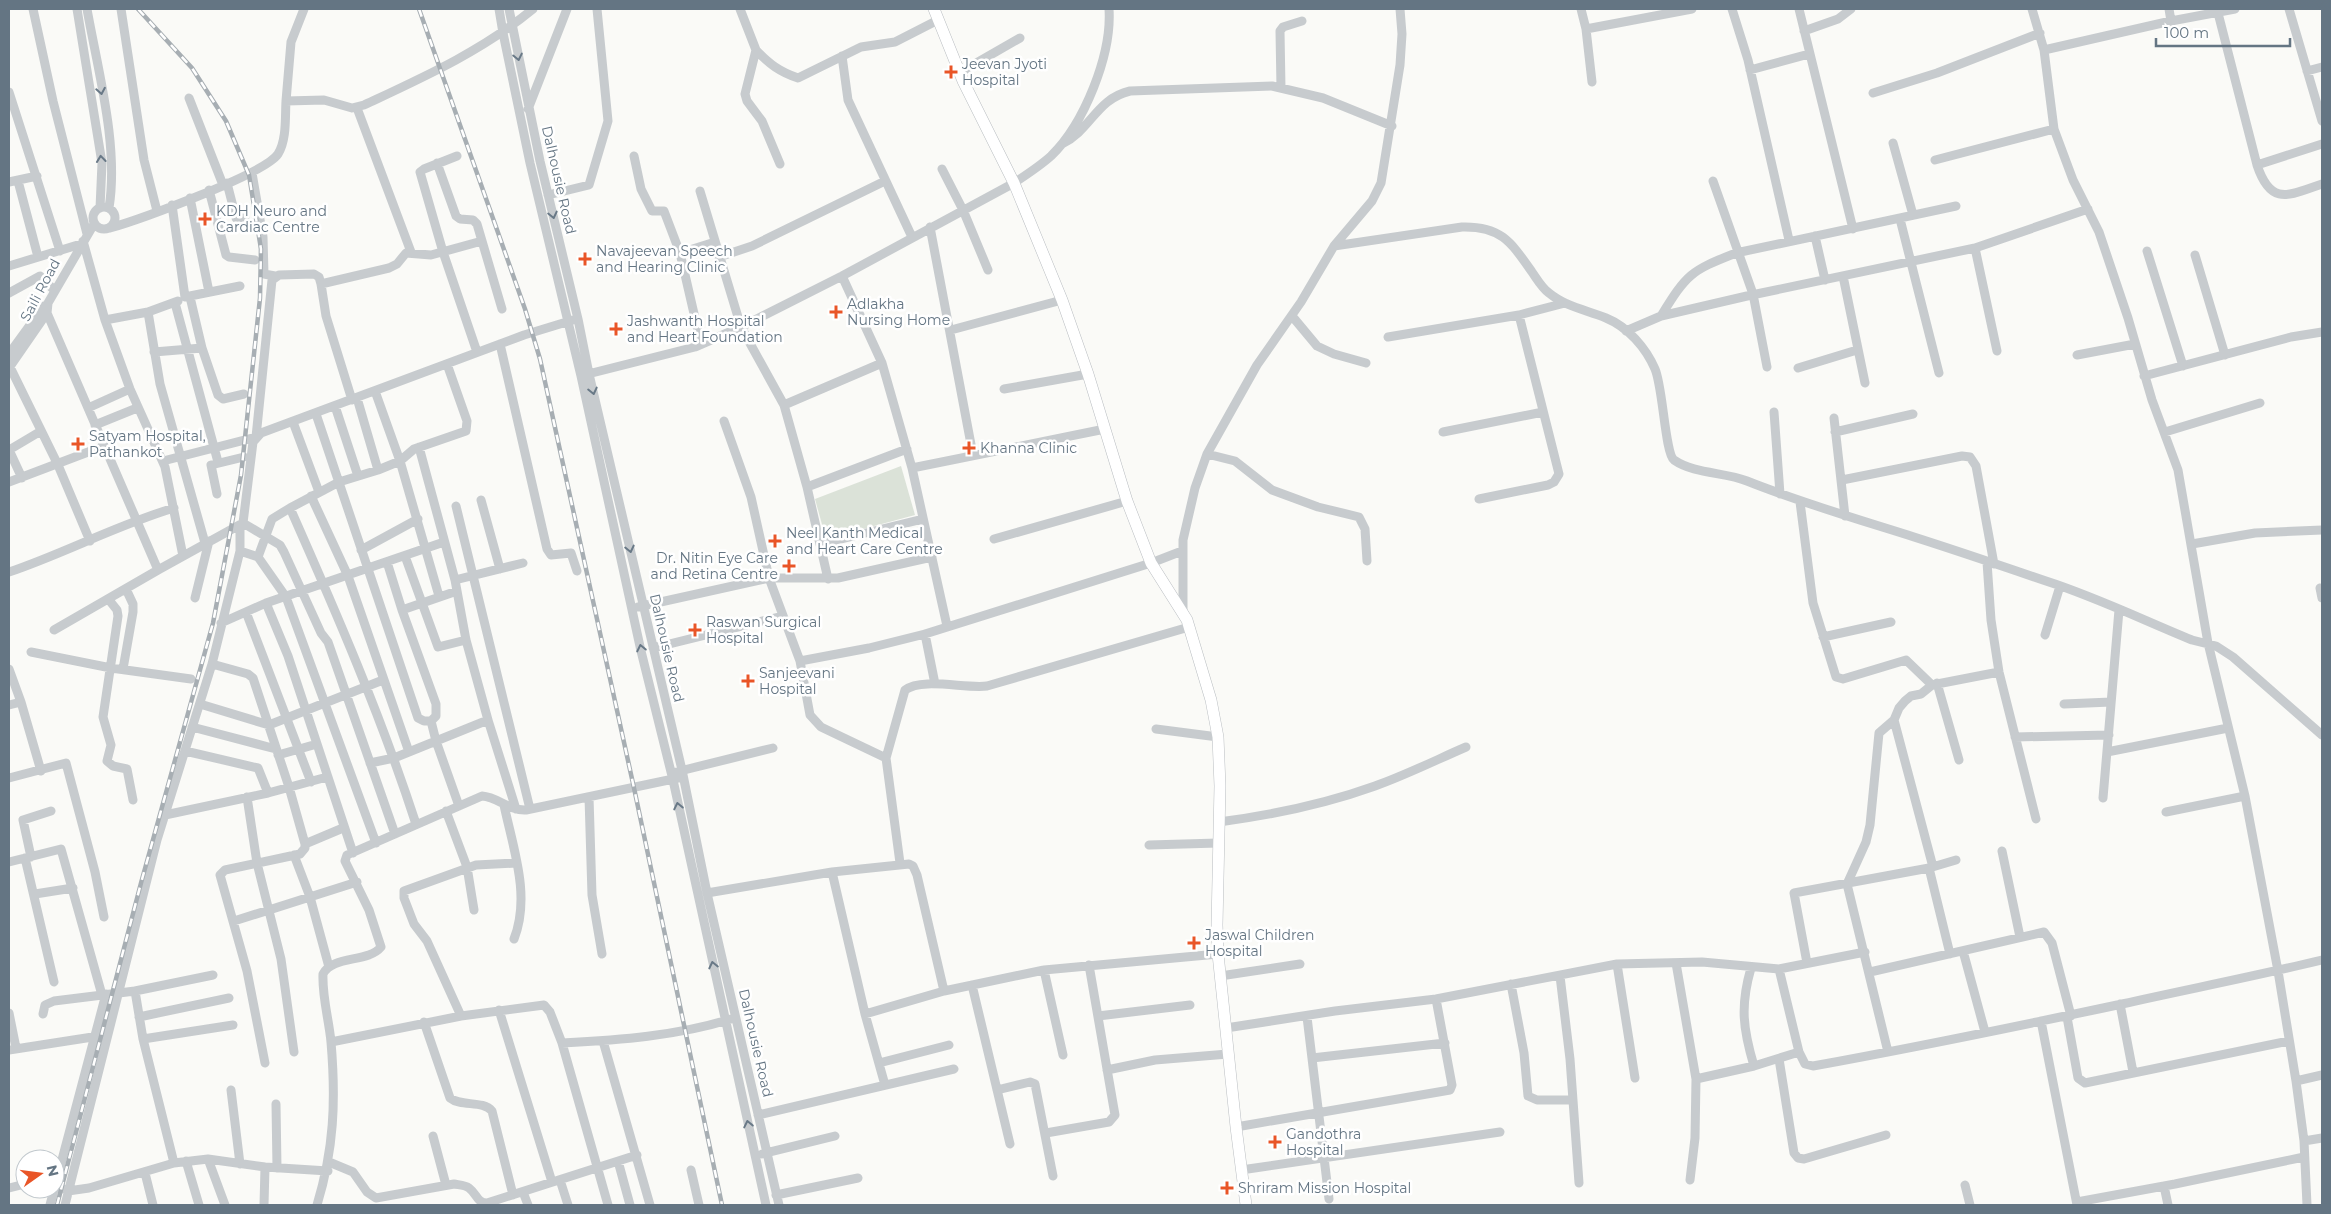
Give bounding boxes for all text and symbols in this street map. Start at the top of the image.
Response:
scale bar [2156,15,2290,47]
text: 100 m [2164,23,2209,42]
one-way arrow [512,52,523,61]
place label: Jeevan Jyoti Hospital [961,55,1047,89]
marker: Jeevan Jyoti Hospital [944,65,958,79]
one-way arrow [96,87,106,96]
street label: Dalhousie Road [538,124,580,236]
one-way arrow [96,155,107,163]
place label: KDH Neuro and Cardiac Centre [216,202,327,236]
one-way arrow [547,211,558,220]
marker: KDH Neuro and Cardiac Centre [198,212,212,226]
place label: Navajeevan Speech and Hearing Clinic [596,242,733,276]
marker: Navajeevan Speech and Hearing Clinic [578,252,592,266]
street label: Saili Road [16,256,64,324]
place label: Adlakha Nursing Home [847,295,950,329]
marker: Adlakha Nursing Home [829,305,843,319]
place label: Jashwanth Hospital and Heart Foundation [626,312,783,346]
marker: Jashwanth Hospital and Heart Foundation [609,322,623,336]
one-way arrow [587,386,598,395]
place label: Satyam Hospital, Pathankot [89,427,206,461]
marker: Satyam Hospital, Pathankot [71,437,85,451]
place label: Khanna Clinic [980,439,1077,457]
marker: Khanna Clinic [962,441,976,455]
place label: Neel Kanth Medical and Heart Care Centre [786,524,943,558]
marker: Neel Kanth Medical and Heart Care Centre [768,534,782,548]
one-way arrow [624,544,635,553]
place label: Dr. Nitin Eye Care and Retina Centre [651,549,778,583]
marker: Dr. Nitin Eye Care and Retina Centre [782,559,796,573]
street label: Dalhousie Road [646,592,688,704]
place label: Raswan Surgical Hospital [706,613,821,647]
marker: Raswan Surgical Hospital [688,623,702,637]
one-way arrow [636,644,646,652]
place label: Sanjeevani Hospital [759,664,835,698]
marker: Sanjeevani Hospital [741,674,755,688]
one-way arrow [673,802,684,811]
place label: Jaswal Children Hospital [1204,926,1314,960]
marker: Jaswal Children Hospital [1187,936,1201,950]
one-way arrow [708,960,719,969]
street label: Dalhousie Road [735,987,777,1099]
one-way arrow [743,1119,754,1128]
place label: Gandothra Hospital [1286,1125,1361,1159]
marker: Gandothra Hospital [1268,1135,1282,1149]
north arrow [15,1149,65,1199]
text: N [43,1163,63,1179]
place label: Shriram Mission Hospital [1238,1179,1411,1197]
marker: Shriram Mission Hospital [1220,1181,1234,1195]

